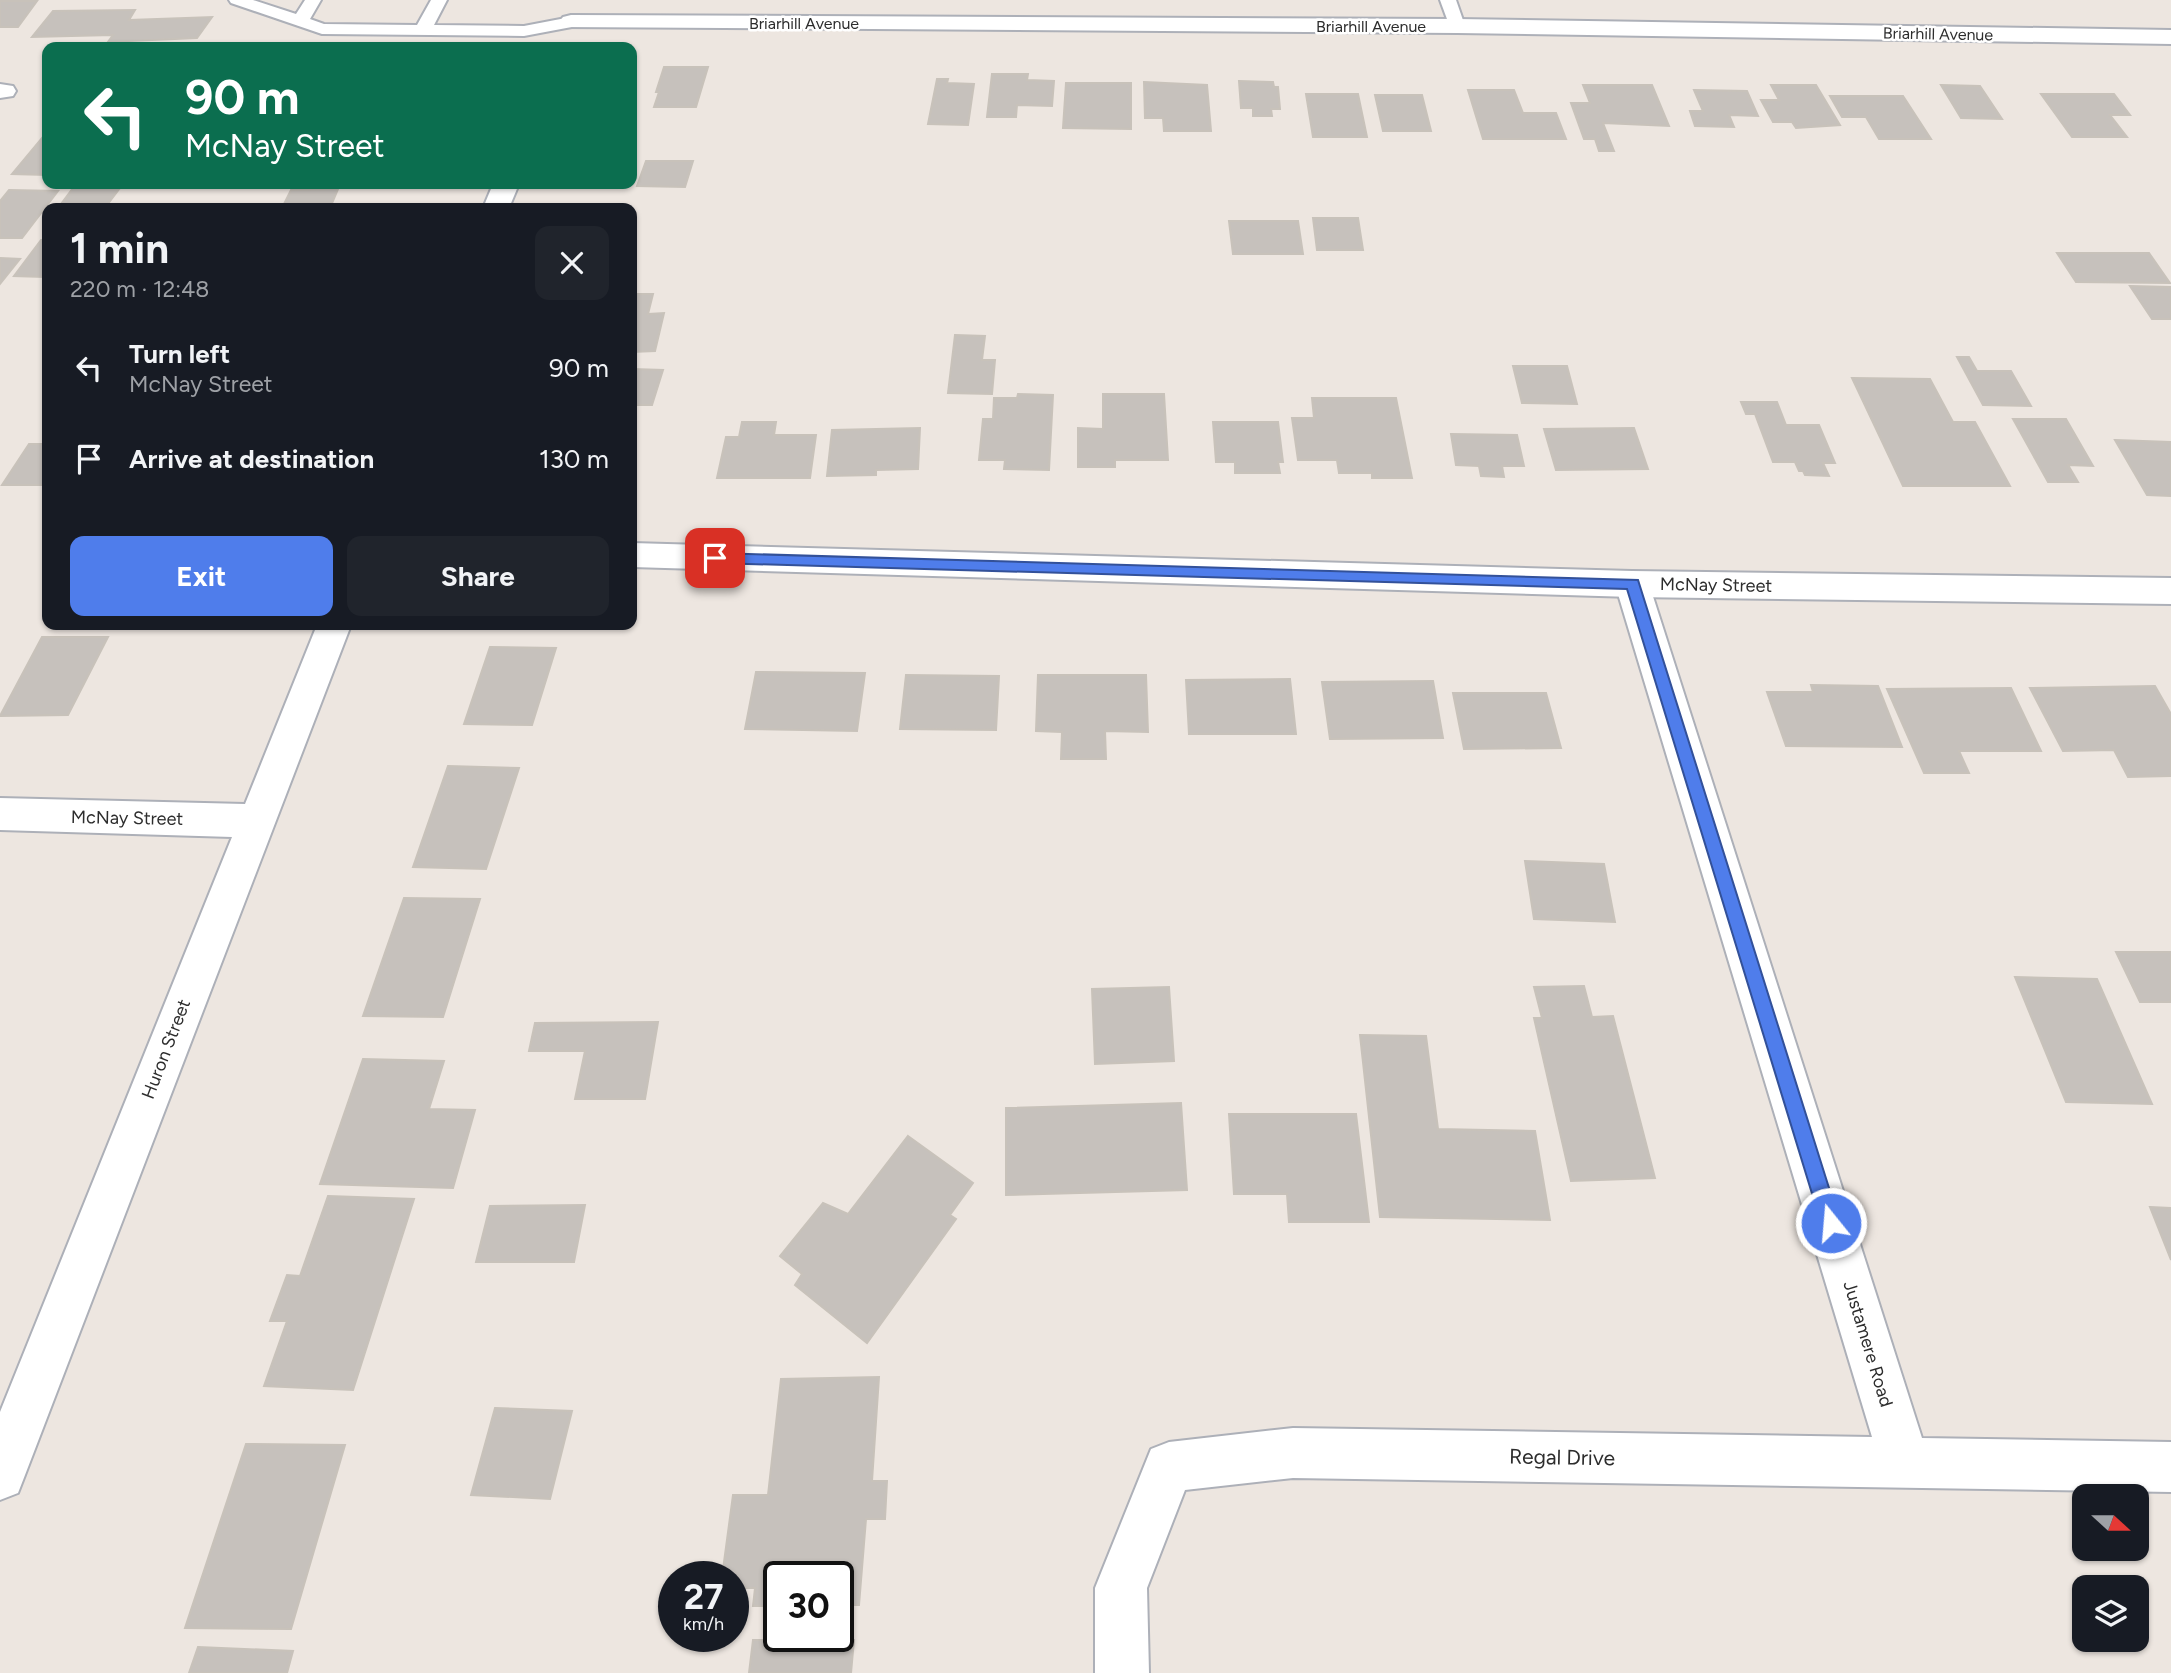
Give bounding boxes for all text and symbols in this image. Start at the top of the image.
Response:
street label: Briarhill Avenue [749,14,859,33]
street label: Briarhill Avenue [1316,17,1426,36]
street label: Briarhill Avenue [1883,24,1994,44]
text: 90 m [185,67,300,126]
icon: left [70,70,161,161]
text: McNay Street [185,127,385,165]
text: 1 min [70,223,169,274]
button: close [535,226,609,300]
text: 220 m · 12:48 [70,275,210,303]
text: Turn left [129,338,230,370]
icon: left [70,349,108,387]
text: 90 m [549,352,609,384]
text: McNay Street [129,370,272,398]
icon: arrive [70,440,108,478]
text: Arrive at destination [129,443,374,475]
text: 130 m [539,443,609,475]
pin [685,528,745,588]
button: Exit [70,536,333,616]
button: Share [347,536,609,616]
icon: arrive [696,539,734,577]
street label: McNay Street [1660,573,1773,597]
street label: McNay Street [71,806,184,830]
street label: Huron Street [137,996,195,1102]
position arrow [1794,1186,1868,1260]
street label: Justamere Road [1838,1278,1898,1410]
street label: Regal Drive [1509,1444,1615,1470]
north arrow [2072,1484,2149,1561]
map controls [2072,1484,2149,1652]
speed limit sign: 30 [763,1561,854,1652]
button: layers [2072,1575,2149,1652]
text: 27 [684,1576,723,1618]
text: km/h [683,1613,724,1635]

